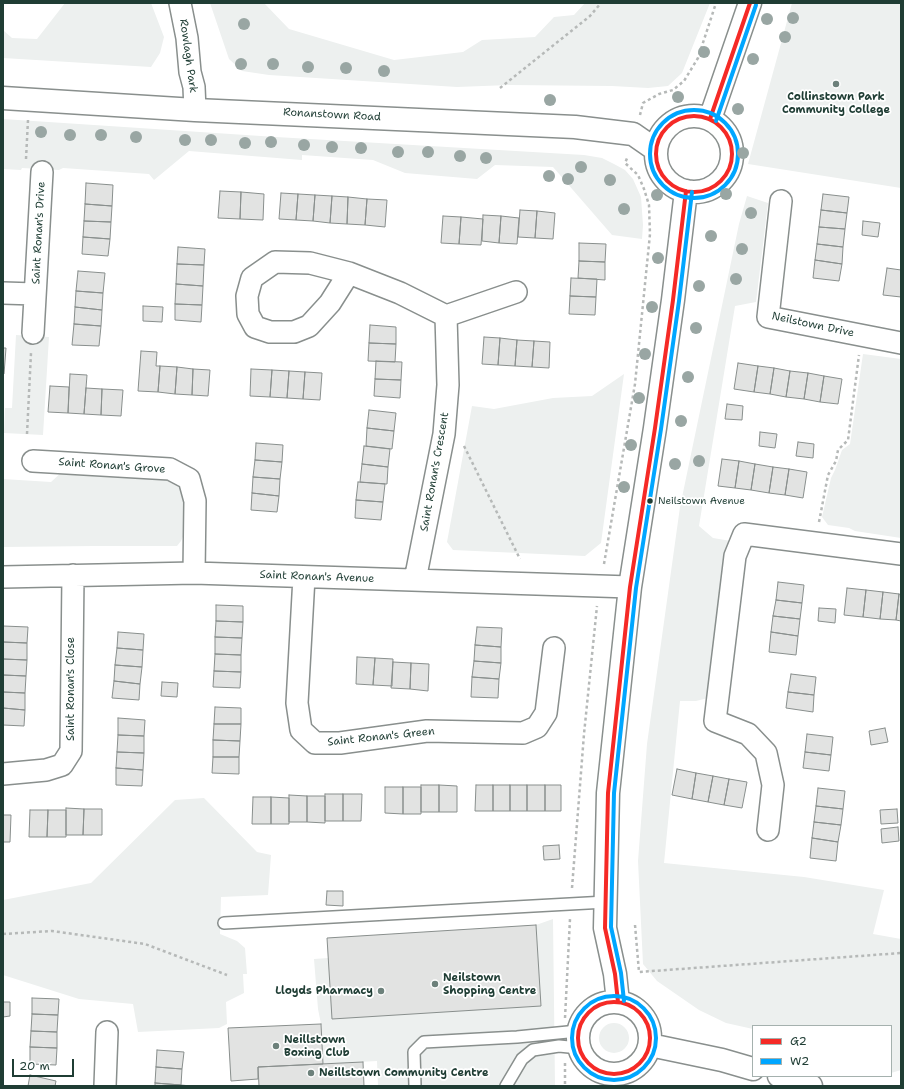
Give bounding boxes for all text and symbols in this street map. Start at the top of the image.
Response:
street label: Rowlagh Park [176,18,200,94]
marker: Collinstown Park Community College [831,79,841,89]
place label: Collinstown Park Community College [782,90,890,116]
street label: Ronanstown Road [283,106,381,124]
street label: Saint Ronan's Drive [30,181,48,285]
street label: Neilstown Drive [771,310,855,340]
street label: Saint Ronan's Crescent [418,411,452,533]
street label: Saint Ronan's Grove [58,456,166,476]
place label: Neilstown Avenue [658,495,745,507]
marker: Neilstown Avenue [645,496,655,506]
street label: Saint Ronan's Avenue [259,568,375,586]
street label: Saint Ronan's Close [64,637,78,741]
street label: Saint Ronan's Green [327,725,435,749]
place label: Neilstown Shopping Centre [443,971,536,997]
marker: Neilstown Shopping Centre [430,979,440,989]
place label: Lloyds Pharmacy [275,984,373,998]
marker: Lloyds Pharmacy [376,986,386,996]
legend [752,1025,892,1077]
place label: Neillstown Boxing Club [284,1033,350,1059]
text: G2 [790,1033,807,1049]
marker: Neillstown Boxing Club [271,1041,281,1051]
scale bar [14,1051,76,1077]
text: W2 [790,1053,809,1069]
text: 20 m [19,1058,50,1074]
place label: Neillstown Community Centre [319,1066,489,1080]
marker: Neillstown Community Centre [306,1068,316,1078]

